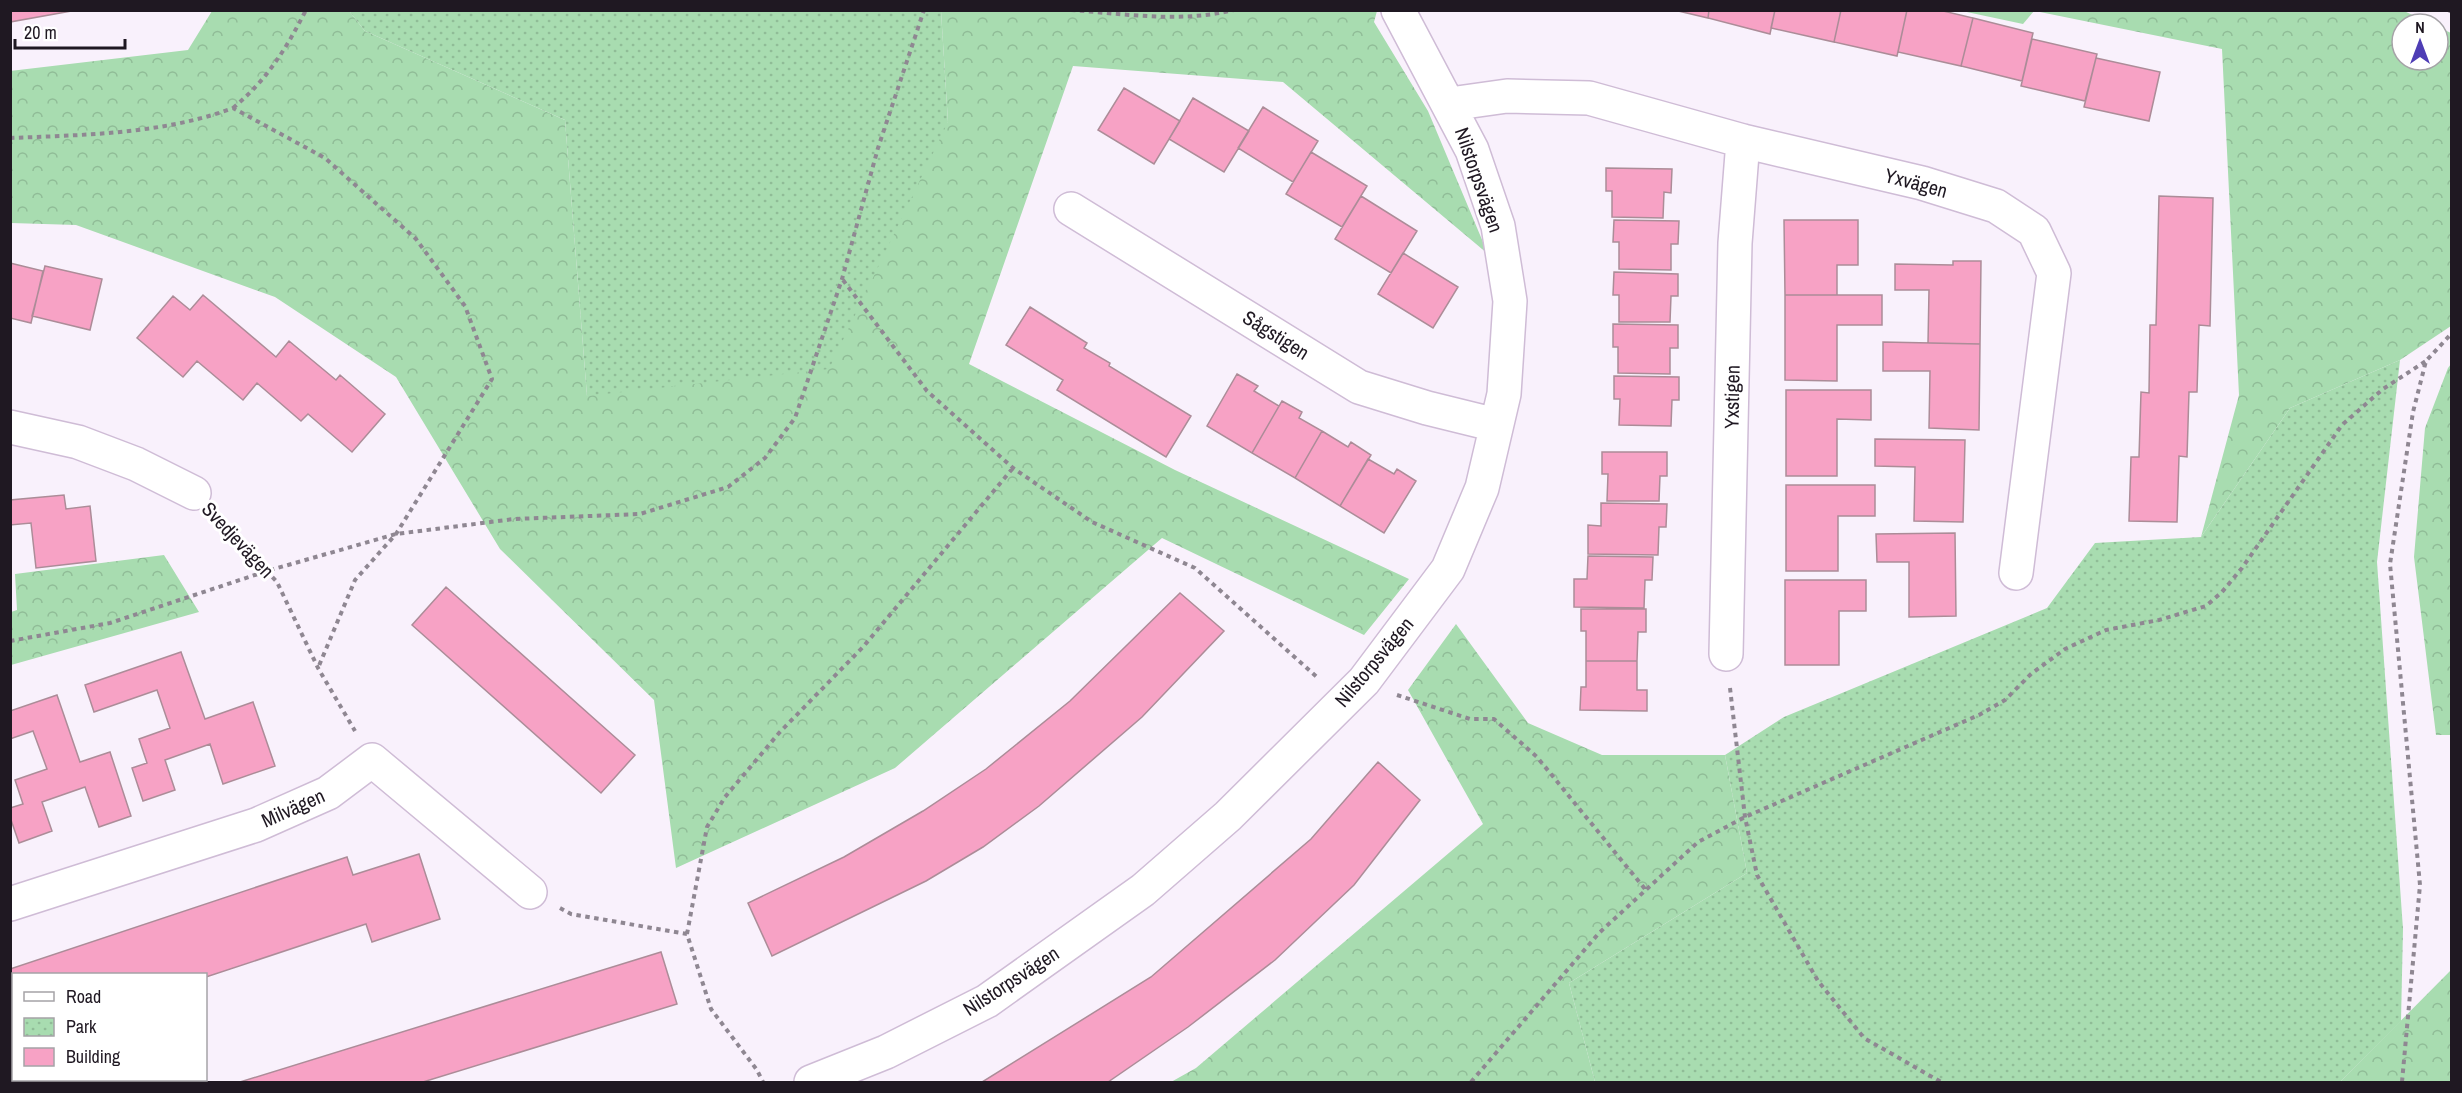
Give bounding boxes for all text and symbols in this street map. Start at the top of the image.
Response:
scale bar [15,12,124,50]
north arrow [2390,12,2450,72]
text: N [2415,16,2425,38]
text: 20 m [24,20,57,45]
street label: Nilstorpsvägen [1449,124,1510,236]
street label: Yxvägen [1882,161,1950,204]
street label: Sågstigen [1238,304,1315,366]
street label: Yxstigen [1717,365,1746,429]
street label: Svedjevägen [196,496,281,584]
street label: Nilstorpsvägen [1328,611,1419,712]
street label: Milvägen [257,782,329,833]
street label: Nilstorpsvägen [958,939,1064,1022]
legend [12,973,207,1081]
text: Road [66,984,101,1009]
text: Park [66,1014,97,1039]
text: Building [66,1044,121,1069]

